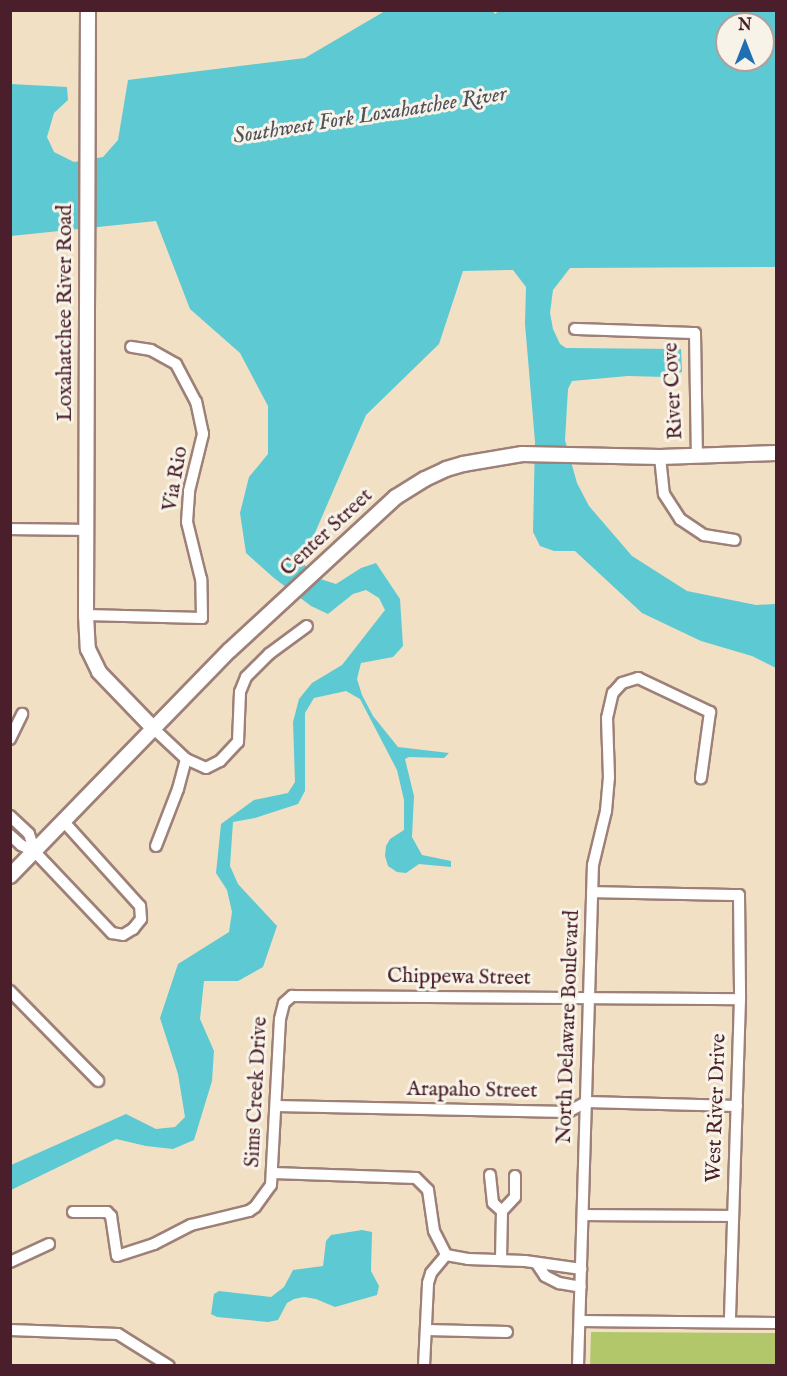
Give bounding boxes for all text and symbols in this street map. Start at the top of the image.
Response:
north arrow [715,12,775,72]
text: N [738,16,752,36]
water label: Southwest Fork Loxahatchee River [231,81,509,151]
street label: Loxahatchee River Road [53,205,79,421]
street label: River Cove [659,342,689,440]
street label: Via Rio [158,444,194,514]
street label: Center Street [276,484,378,582]
street label: North Delaware Boulevard [552,910,586,1144]
street label: Chippewa Street [387,964,531,992]
street label: Sims Creek Drive [240,1016,274,1168]
street label: West River Drive [702,1033,732,1183]
street label: Arapaho Street [406,1077,538,1105]

